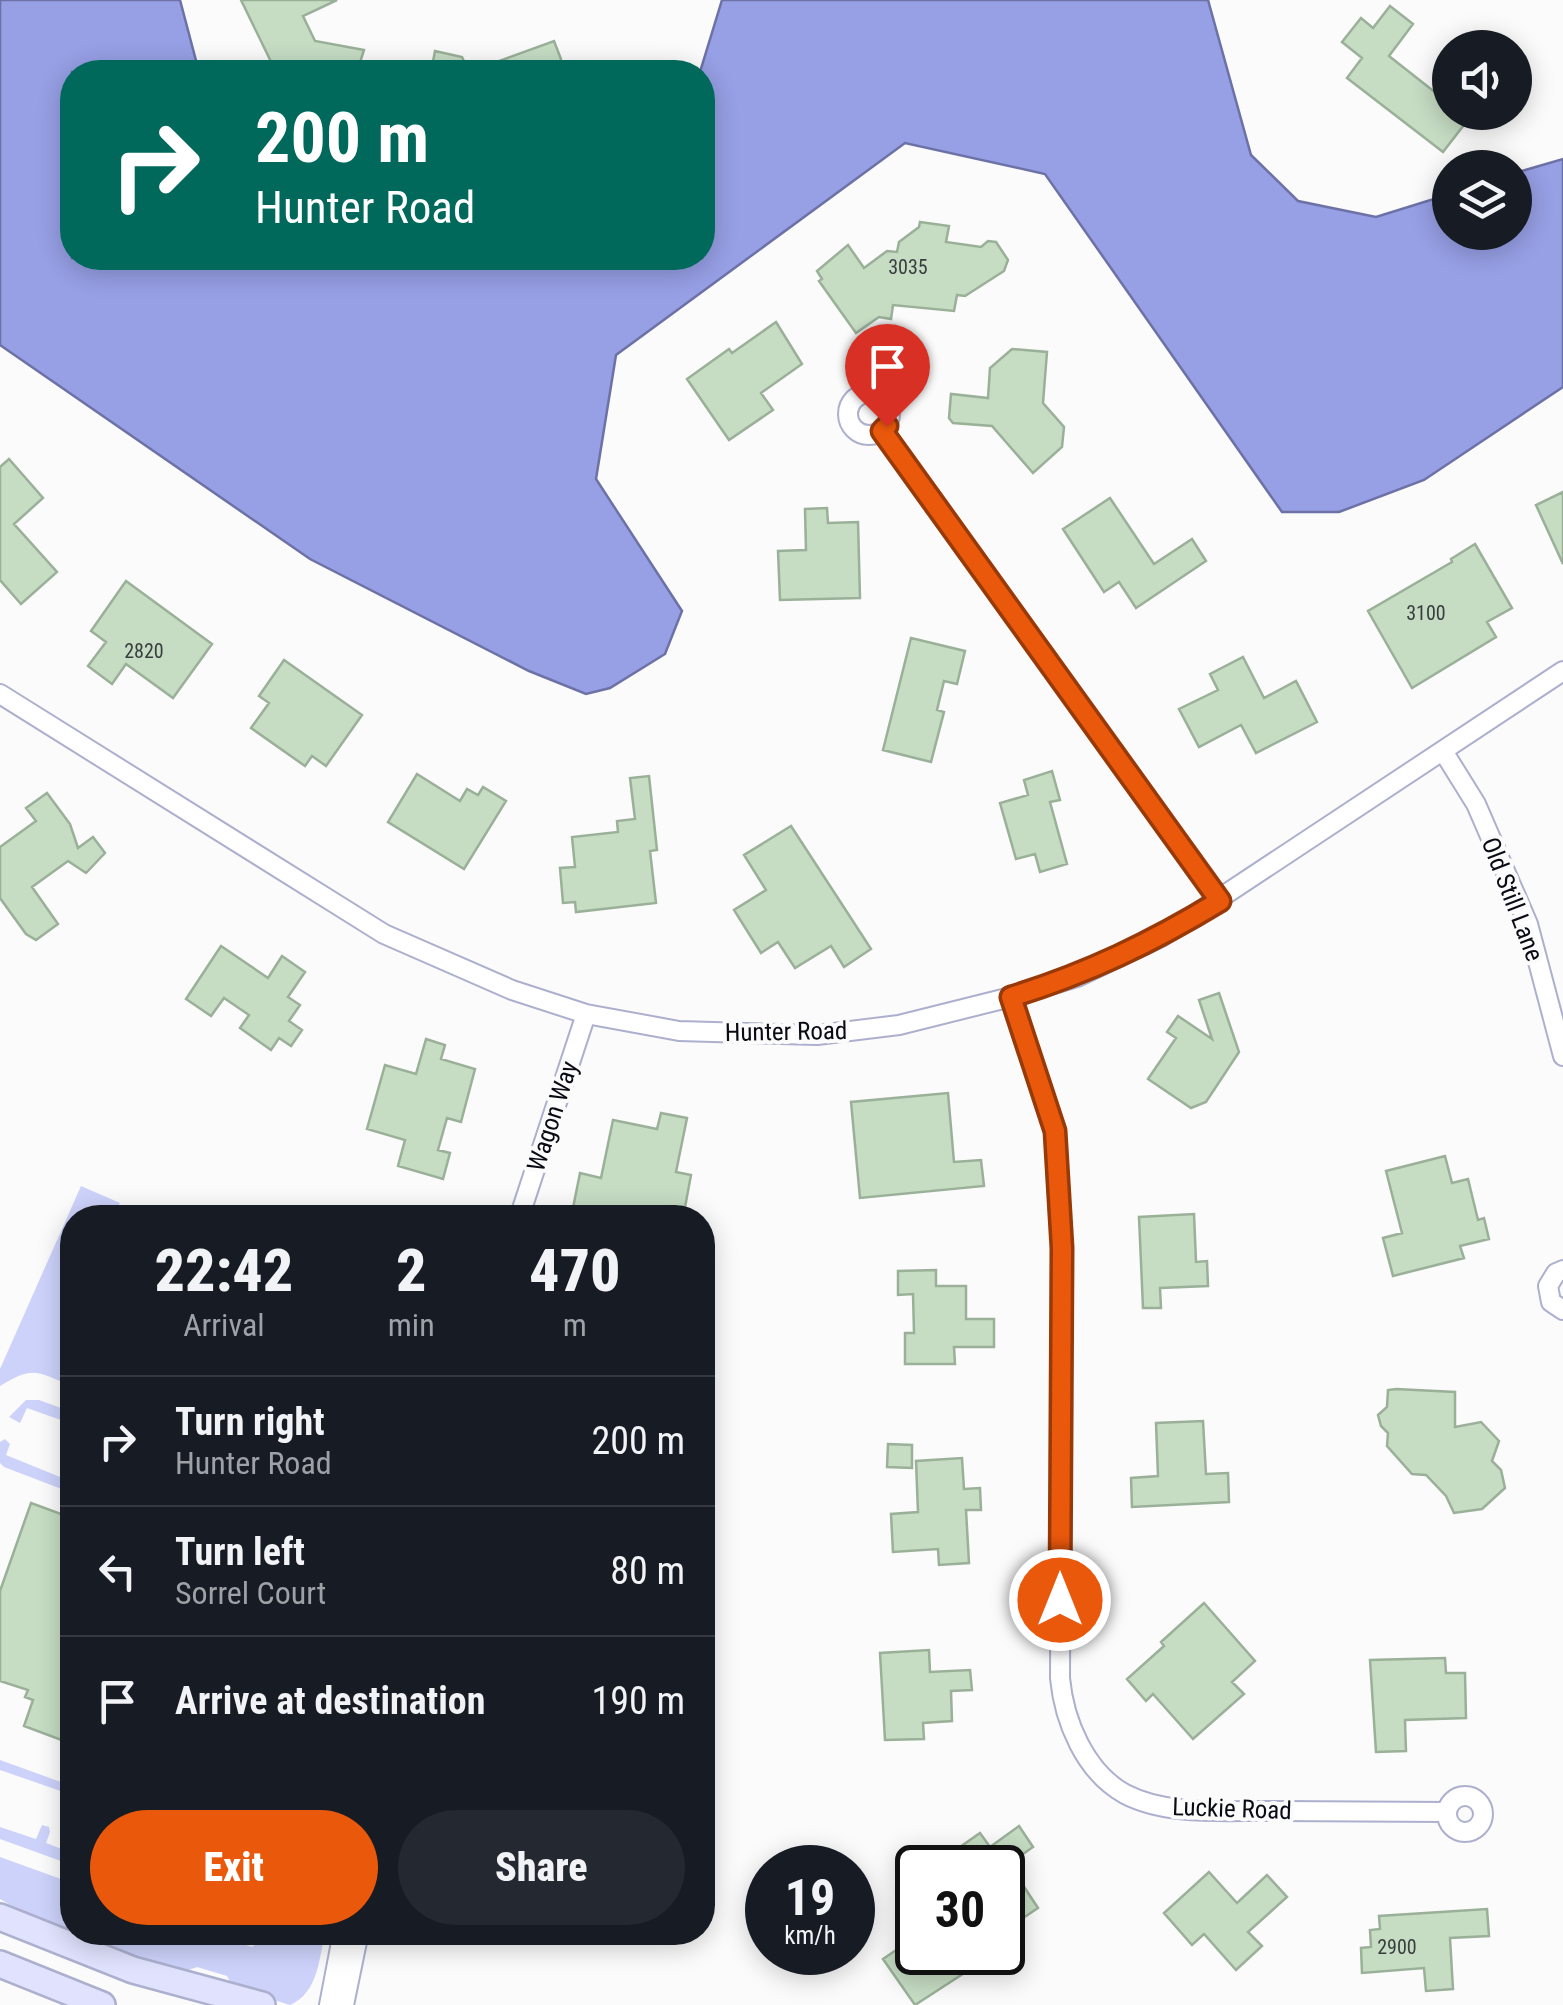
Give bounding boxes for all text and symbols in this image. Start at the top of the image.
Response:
map controls [1432,30,1532,250]
button: sound [1432,30,1532,130]
text: 200 m [255,97,429,179]
icon: right [90,100,220,230]
button: layers [1432,150,1532,250]
text: Hunter Road [255,181,475,234]
house number: 3035 [888,255,928,279]
pin [845,324,930,427]
icon: arrive [860,339,915,394]
house number: 3100 [1406,601,1446,625]
house number: 2820 [124,639,164,663]
street label: Old Still Lane [1476,833,1549,965]
street label: Hunter Road [725,1016,847,1047]
street label: Wagon Way [521,1057,584,1175]
text: 22:42 [154,1235,293,1306]
text: 2 [396,1235,426,1306]
text: 470 [529,1235,621,1306]
text: Arrival [183,1306,265,1344]
text: min [388,1306,435,1344]
text: m [563,1306,587,1344]
text: Turn right [175,1400,325,1444]
icon: right [90,1414,145,1469]
text: 200 m [591,1419,685,1463]
text: Hunter Road [175,1444,332,1482]
text: Turn left [175,1530,305,1574]
icon: left [90,1544,145,1599]
position arrow [1008,1548,1112,1652]
text: 80 m [610,1549,685,1593]
text: Sorrel Court [175,1574,326,1612]
icon: arrive [90,1674,145,1729]
text: Arrive at destination [175,1679,485,1723]
text: 190 m [591,1679,685,1723]
street label: Luckie Road [1172,1792,1292,1825]
button: Exit [90,1810,378,1925]
button: Share [398,1810,685,1925]
speed limit sign: 30 [895,1845,1025,1975]
text: 19 [785,1869,835,1927]
text: km/h [784,1921,836,1950]
house number: 2900 [1377,1935,1417,1959]

